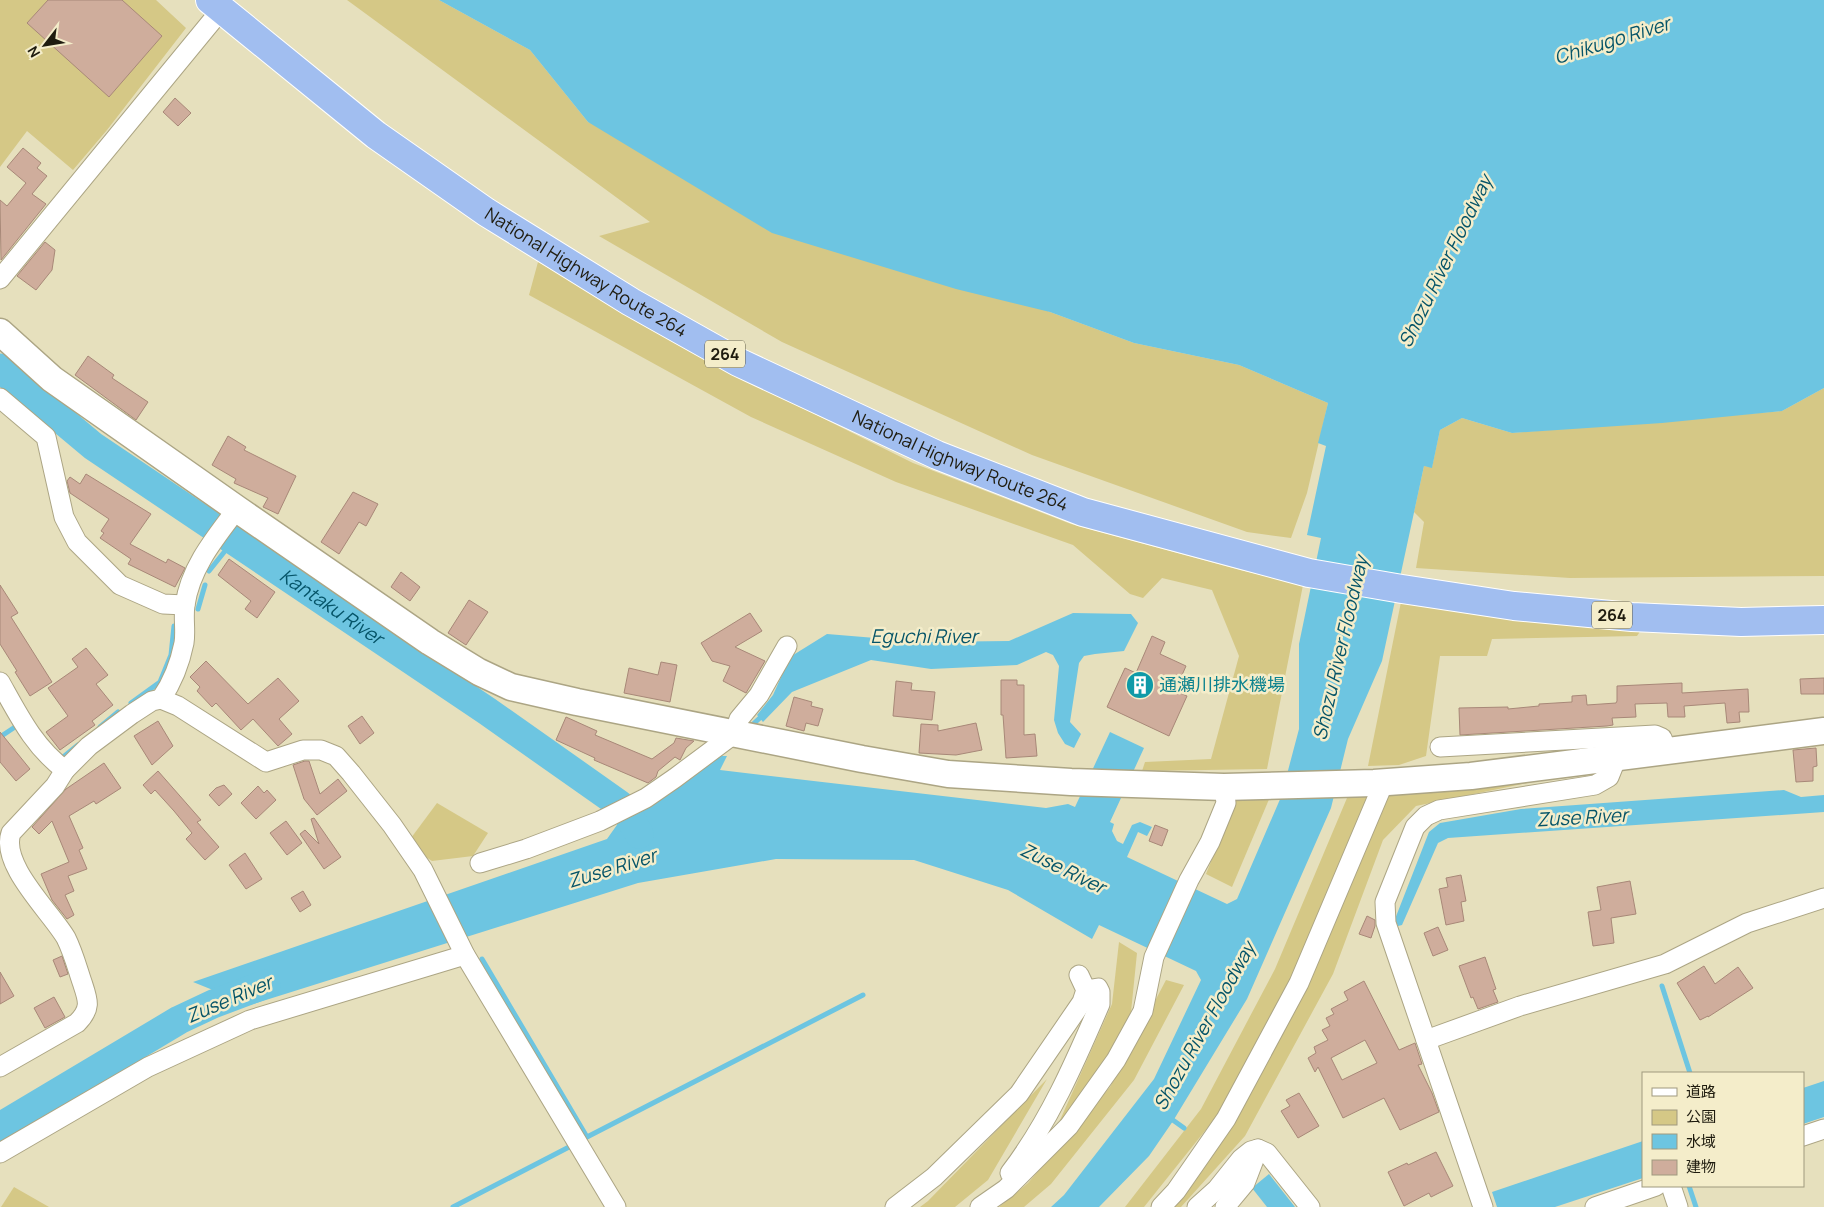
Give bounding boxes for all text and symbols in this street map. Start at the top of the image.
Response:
water label: Chikugo River [1551,9,1675,70]
north arrow [20,20,70,70]
text: N [23,43,44,61]
water label: Shozu River Floodway [1392,168,1499,351]
street label: National Highway Route 264 [481,201,692,342]
road number: 264 [705,340,745,368]
street label: National Highway Route 264 [849,404,1072,516]
water label: Shozu River Floodway [1306,550,1375,743]
water label: Kantaku River [275,562,390,652]
road number: 264 [1592,602,1632,628]
water label: Eguchi River [870,623,980,649]
building icon: 通瀬川排水機場 [1125,670,1155,700]
place label: 通瀬川排水機場 [1159,672,1285,696]
water label: Zuse River [1536,802,1630,832]
water label: Zuse River [1016,836,1112,901]
water label: Zuse River [564,842,662,894]
water label: Shozu River Floodway [1147,935,1262,1115]
water label: Zuse River [182,968,278,1029]
legend [1642,1072,1804,1187]
text: 道路 [1686,1081,1716,1102]
text: 公園 [1686,1106,1716,1127]
text: 水域 [1686,1131,1716,1152]
text: 建物 [1686,1156,1716,1177]

